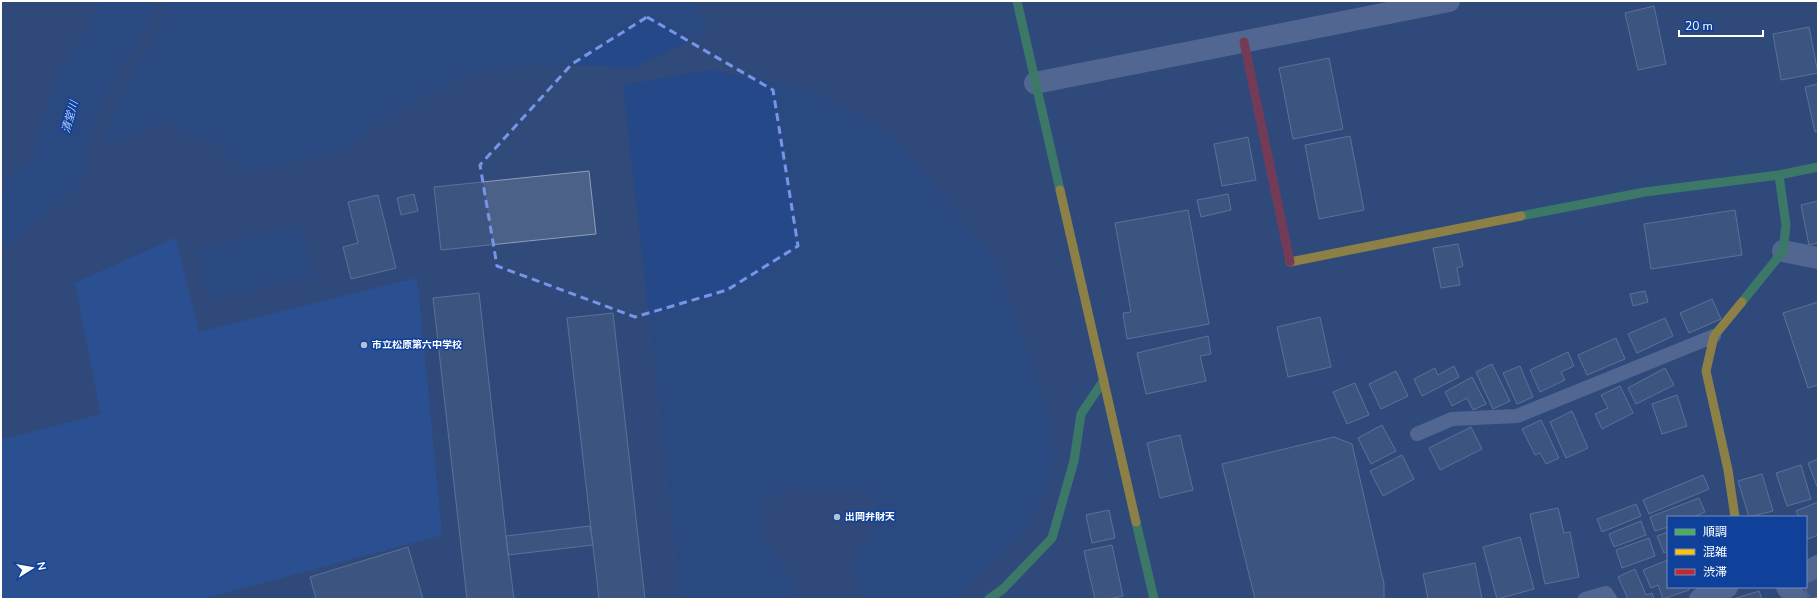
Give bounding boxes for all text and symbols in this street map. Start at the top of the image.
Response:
scale bar [1679,12,1763,38]
text: 20 m [1685,18,1713,34]
water label: 清堂川 [58,98,82,135]
place label: 市立松原第六中学校 [372,338,462,352]
marker: 市立松原第六中学校 [359,340,369,350]
place label: 出岡弁財天 [845,510,895,524]
marker: 出岡弁財天 [832,512,842,522]
legend [1667,516,1807,588]
text: 順調 [1703,524,1727,540]
text: 混雑 [1703,544,1727,560]
north arrow [12,548,52,588]
text: N [33,561,49,572]
text: 渋滞 [1703,564,1727,580]

